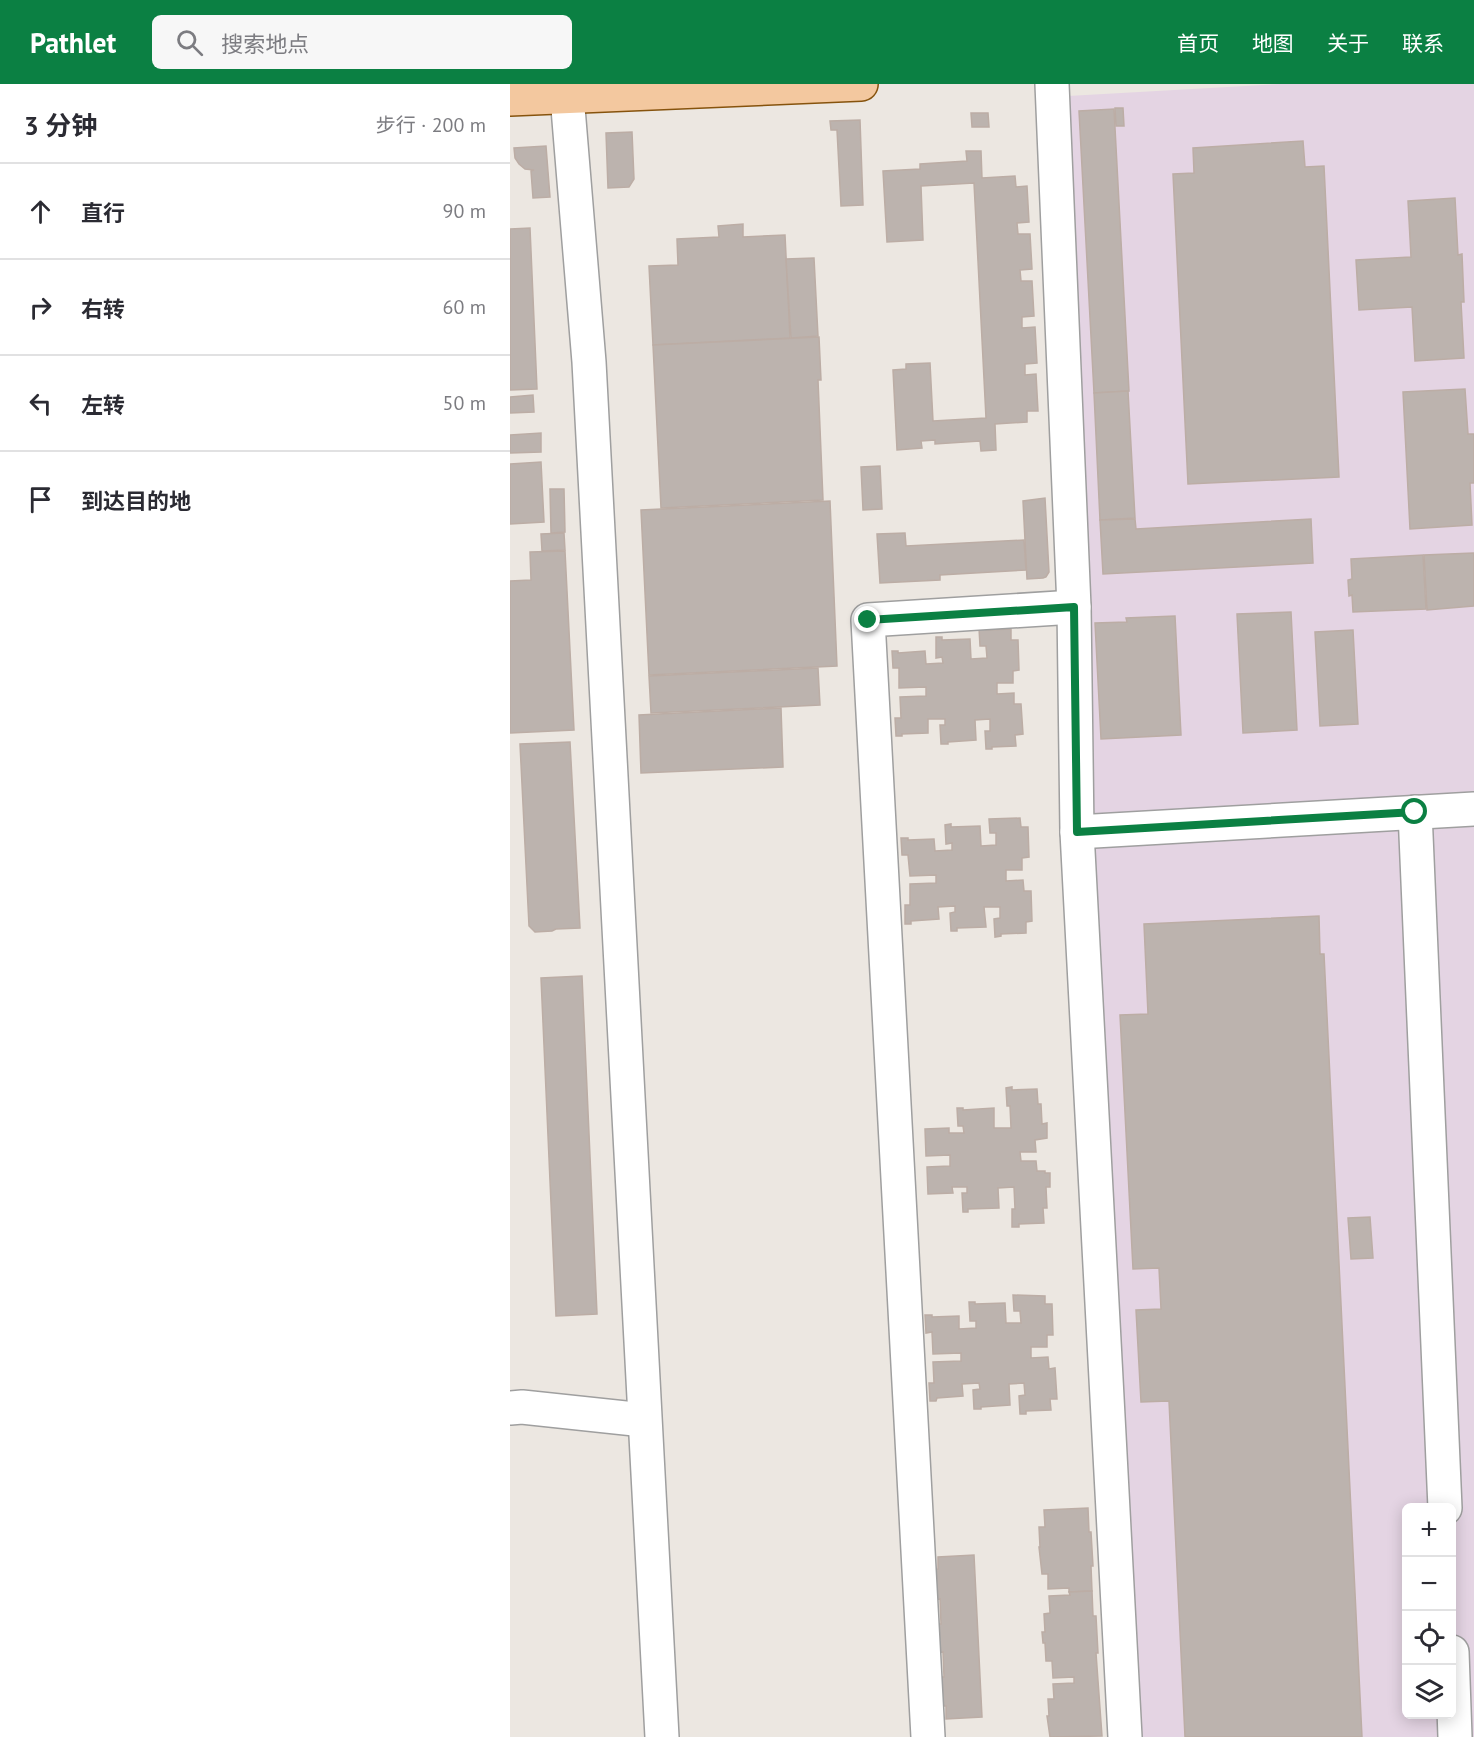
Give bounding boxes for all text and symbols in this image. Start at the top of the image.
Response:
search box [152,15,572,69]
text: Pathlet [30,24,116,61]
icon: search [173,26,206,59]
text: 搜索地点 [221,30,309,58]
text: 首页 [1177,30,1219,57]
text: 地图 [1252,30,1294,57]
text: 关于 [1327,30,1369,57]
text: 联系 [1402,30,1444,57]
text: 3 分钟 [24,109,97,142]
text: 步行 · 200 m [376,112,486,138]
icon: ahead [24,195,57,228]
text: 90 m [443,198,486,224]
text: 直行 [81,199,125,227]
icon: right [24,291,57,324]
text: 60 m [443,294,486,320]
text: 右转 [81,295,125,323]
icon: left [24,387,57,420]
text: 50 m [443,390,486,416]
text: 左转 [81,391,125,419]
icon: arrive [24,483,57,516]
text: 到达目的地 [81,487,191,515]
route end [854,606,880,632]
route start [1401,798,1427,824]
map controls [1402,1503,1456,1719]
button: + [1402,1503,1456,1557]
button: − [1402,1557,1456,1611]
button: locate [1402,1611,1456,1665]
button: layers [1402,1665,1456,1719]

